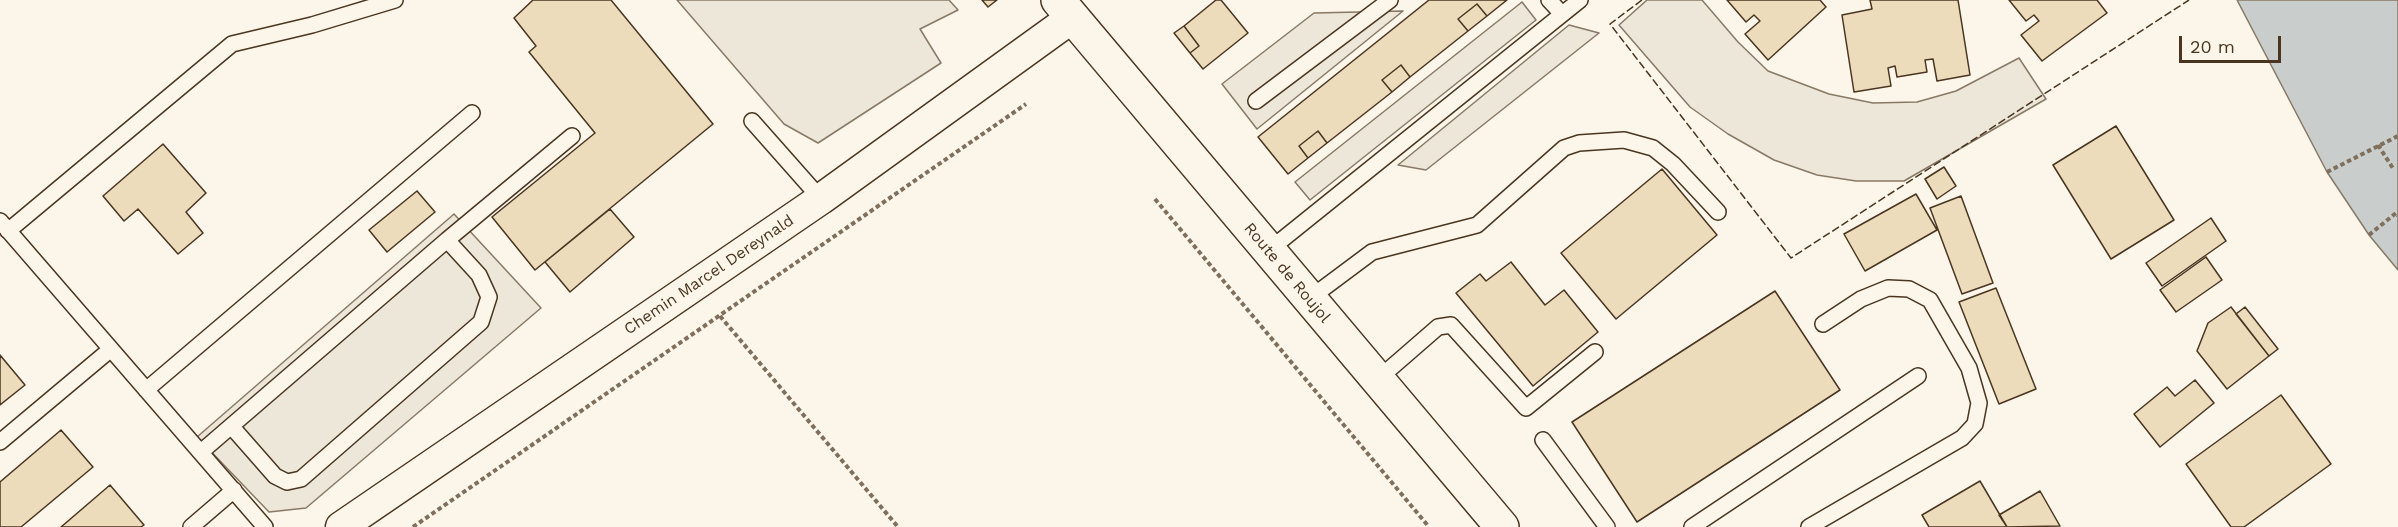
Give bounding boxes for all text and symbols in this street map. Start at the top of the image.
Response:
scale bar [2182,24,2284,62]
text: 20 m [2190,36,2235,57]
street label: Chemin Marcel Dereynald [621,211,797,339]
street label: Route de Roujol [1240,219,1334,327]

